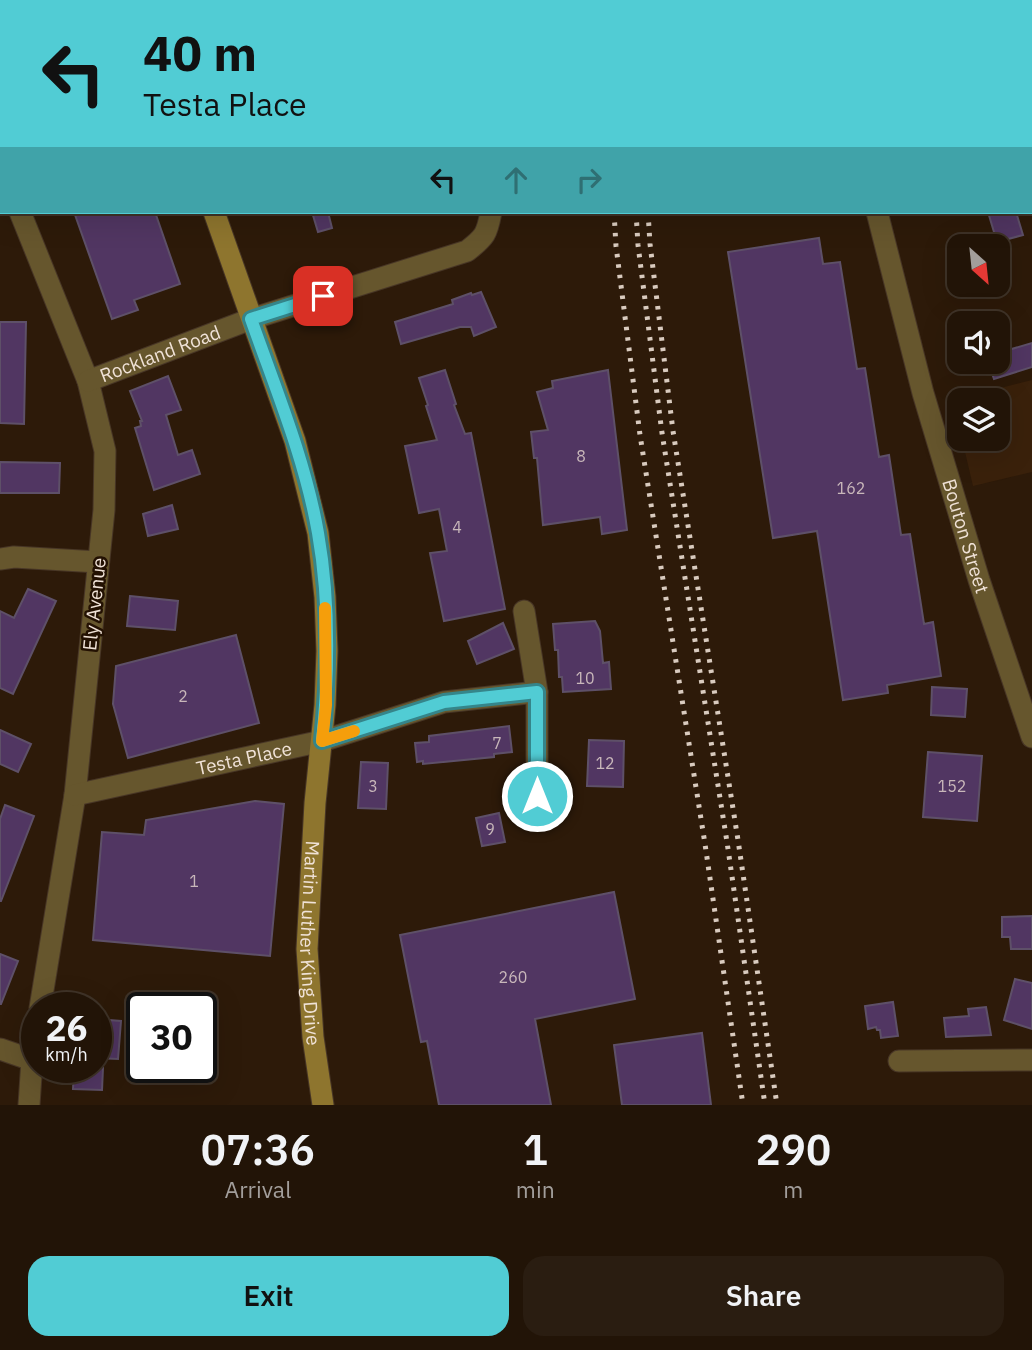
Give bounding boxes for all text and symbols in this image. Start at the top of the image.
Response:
text: 40 m [143,21,257,84]
icon: left [28,28,119,119]
text: Testa Place [143,83,307,125]
icon: left [424,161,462,199]
icon: ahead [497,161,535,199]
icon: right [570,161,608,199]
north arrow [947,234,1010,298]
map controls [947,234,1010,451]
pin [293,266,353,326]
icon: arrive [304,277,342,315]
button: sound [947,311,1010,374]
street label: Rockland Road [96,320,224,387]
button: layers [947,388,1010,451]
house number: 8 [576,446,586,466]
street label: Bouton Street [937,476,995,596]
house number: 162 [837,478,865,498]
house number: 4 [452,517,462,537]
street label: Ely Avenue [77,556,111,652]
house number: 10 [575,668,595,688]
house number: 2 [178,686,188,706]
house number: 7 [492,733,502,753]
street label: Testa Place [194,736,294,780]
house number: 12 [595,753,615,773]
position arrow [500,759,574,833]
house number: 3 [368,776,378,796]
house number: 152 [938,776,966,796]
house number: 9 [485,819,495,839]
street label: Martin Luther King Drive [295,840,326,1047]
house number: 1 [189,871,199,891]
house number: 260 [499,967,527,987]
speed limit sign: 30 [126,992,217,1083]
text: 26 [45,1005,88,1051]
text: km/h [45,1043,88,1066]
text: 07:36 [201,1122,315,1177]
text: 1 [523,1122,548,1177]
text: 290 [756,1122,831,1177]
text: Arrival [224,1174,291,1204]
text: min [516,1174,555,1204]
text: m [783,1174,803,1204]
button: Exit [28,1256,509,1336]
button: Share [523,1256,1004,1336]

